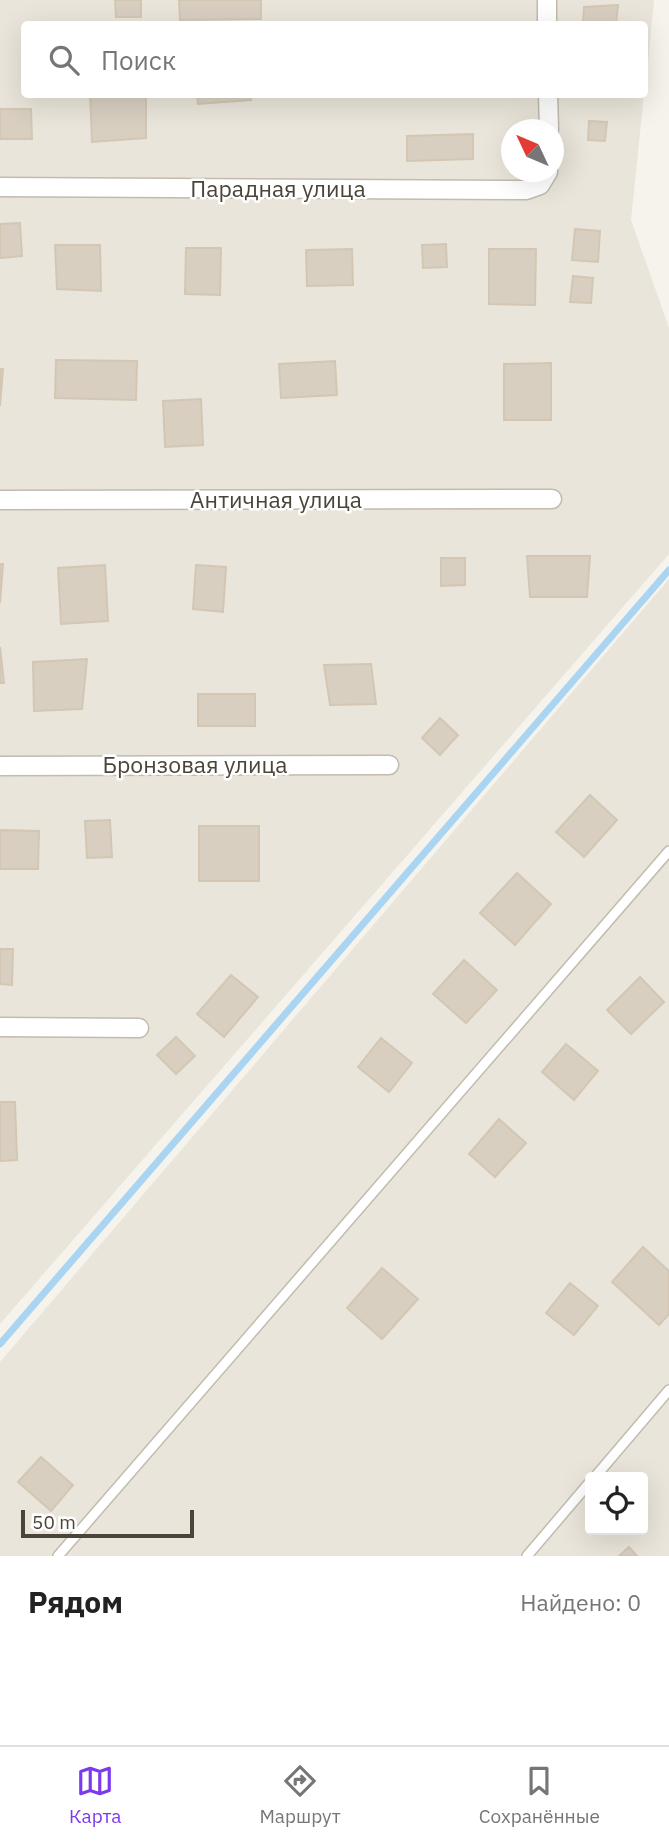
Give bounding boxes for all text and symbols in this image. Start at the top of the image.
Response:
search box [21,21,648,98]
icon: search [45,41,83,79]
text: Поиск [101,43,176,77]
north arrow [501,119,564,182]
street label: Парадная улица [190,173,366,203]
street label: Античная улица [190,484,362,514]
street label: Бронзовая улица [102,749,288,779]
map controls [585,1472,648,1535]
button: locate [585,1472,648,1535]
scale bar [21,1507,194,1539]
text: 50 m [32,1510,76,1534]
text: Рядом [28,1582,123,1621]
text: Найдено: 0 [520,1587,641,1617]
tab: Карта [69,1762,121,1828]
tab: Маршрут [259,1762,341,1828]
tab: Сохранённые [479,1762,600,1828]

